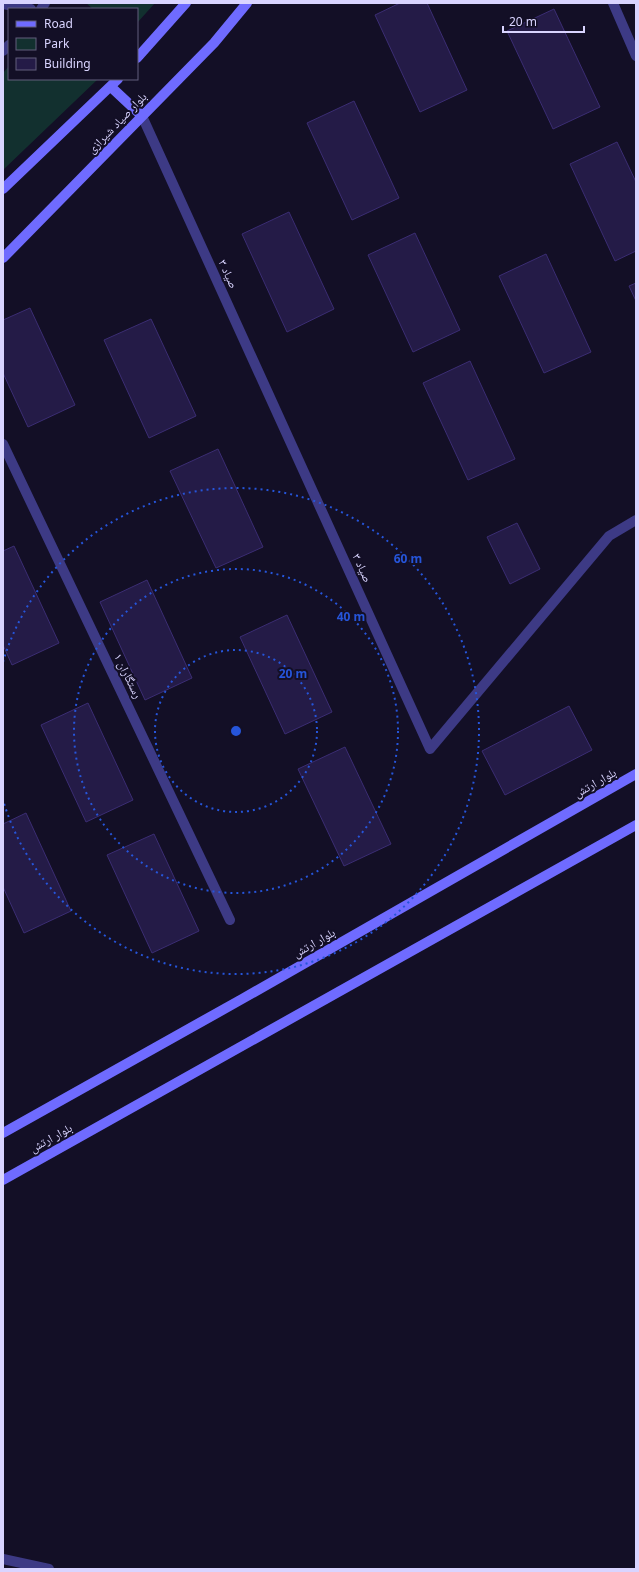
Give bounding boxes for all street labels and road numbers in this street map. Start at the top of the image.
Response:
street label: بلوار صیاد شیرازی [83,88,150,157]
street label: صیاد ۳ [215,257,242,291]
street label: صیاد ۳ [349,551,376,585]
street label: رستگاران ۱ [110,650,147,702]
street label: بلوار ارتش [570,764,619,801]
street label: بلوار ارتش [289,924,338,961]
street label: بلوار ارتش [26,1119,75,1156]

